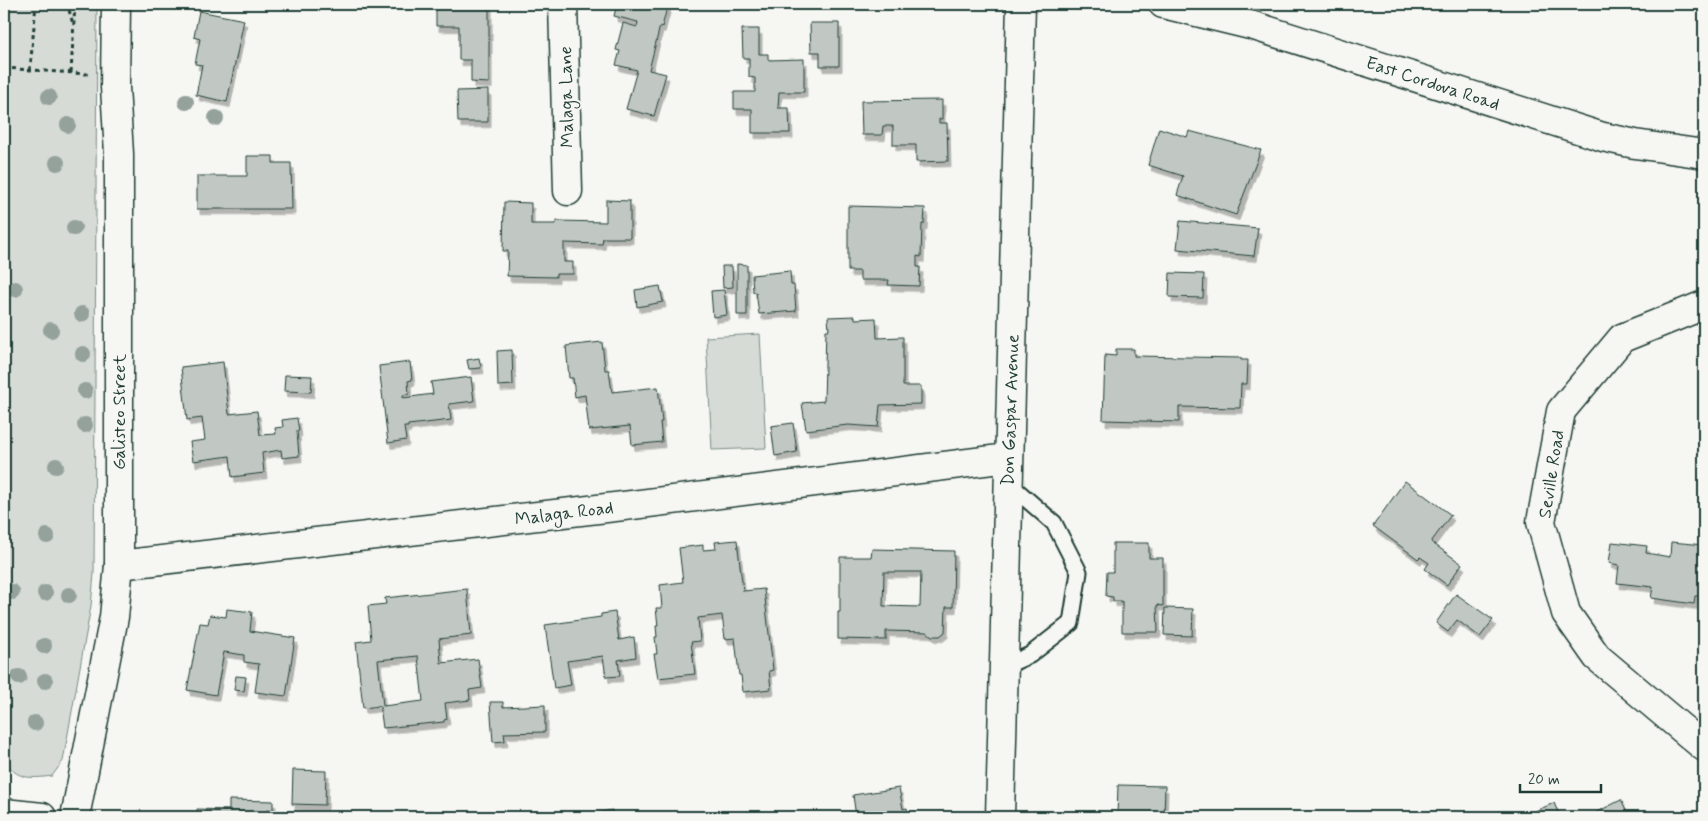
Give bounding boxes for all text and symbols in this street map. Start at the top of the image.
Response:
street label: Malaga Lane [554,46,581,148]
street label: East Cordova Road [1363,51,1503,117]
street label: Don Gaspar Avenue [996,334,1026,486]
street label: Galisteo Street [108,354,132,470]
street label: Seville Road [1533,428,1571,520]
street label: Malaga Road [513,496,615,533]
scale bar [1520,761,1602,793]
text: 20 m [1528,770,1560,790]

